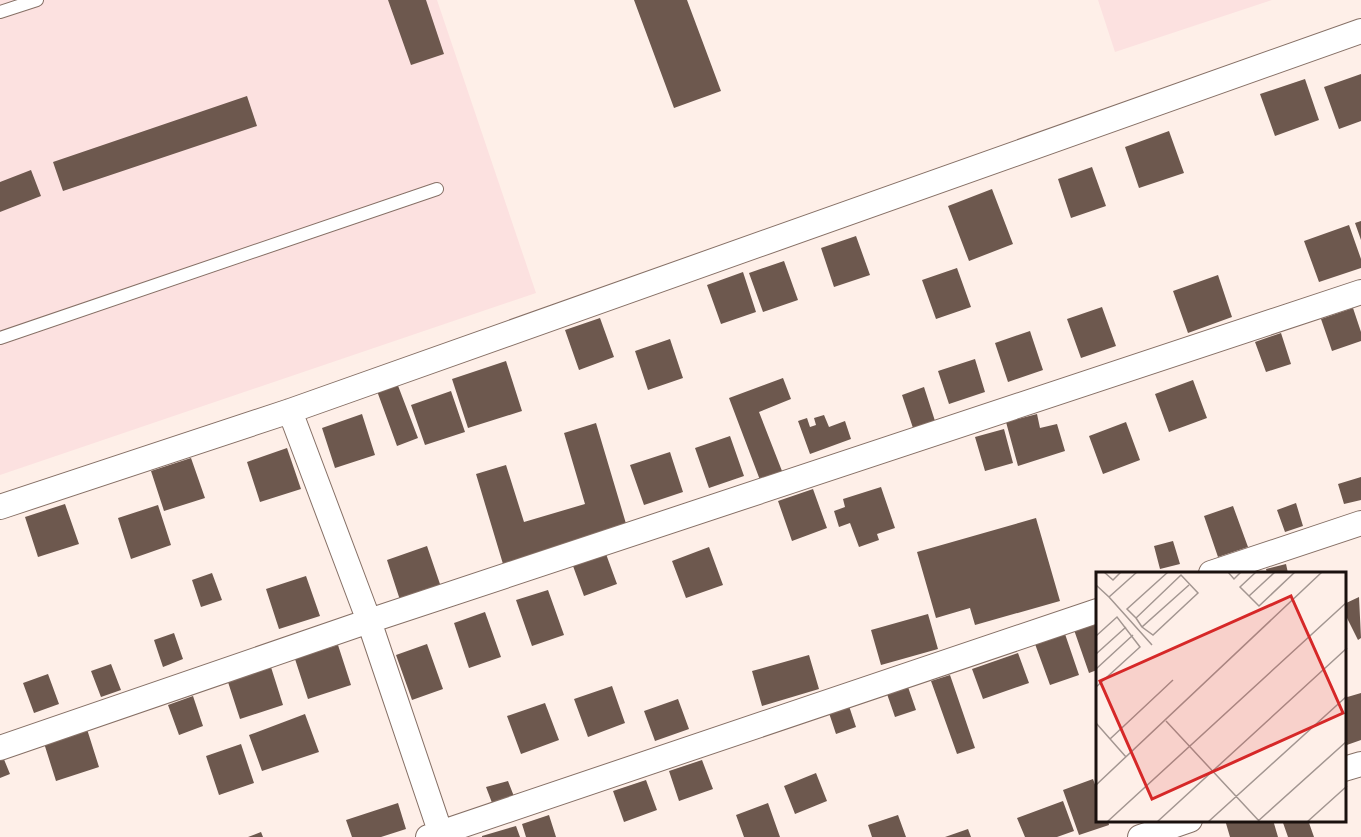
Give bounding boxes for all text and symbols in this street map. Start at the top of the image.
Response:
inset map [1096,572,1346,822]

